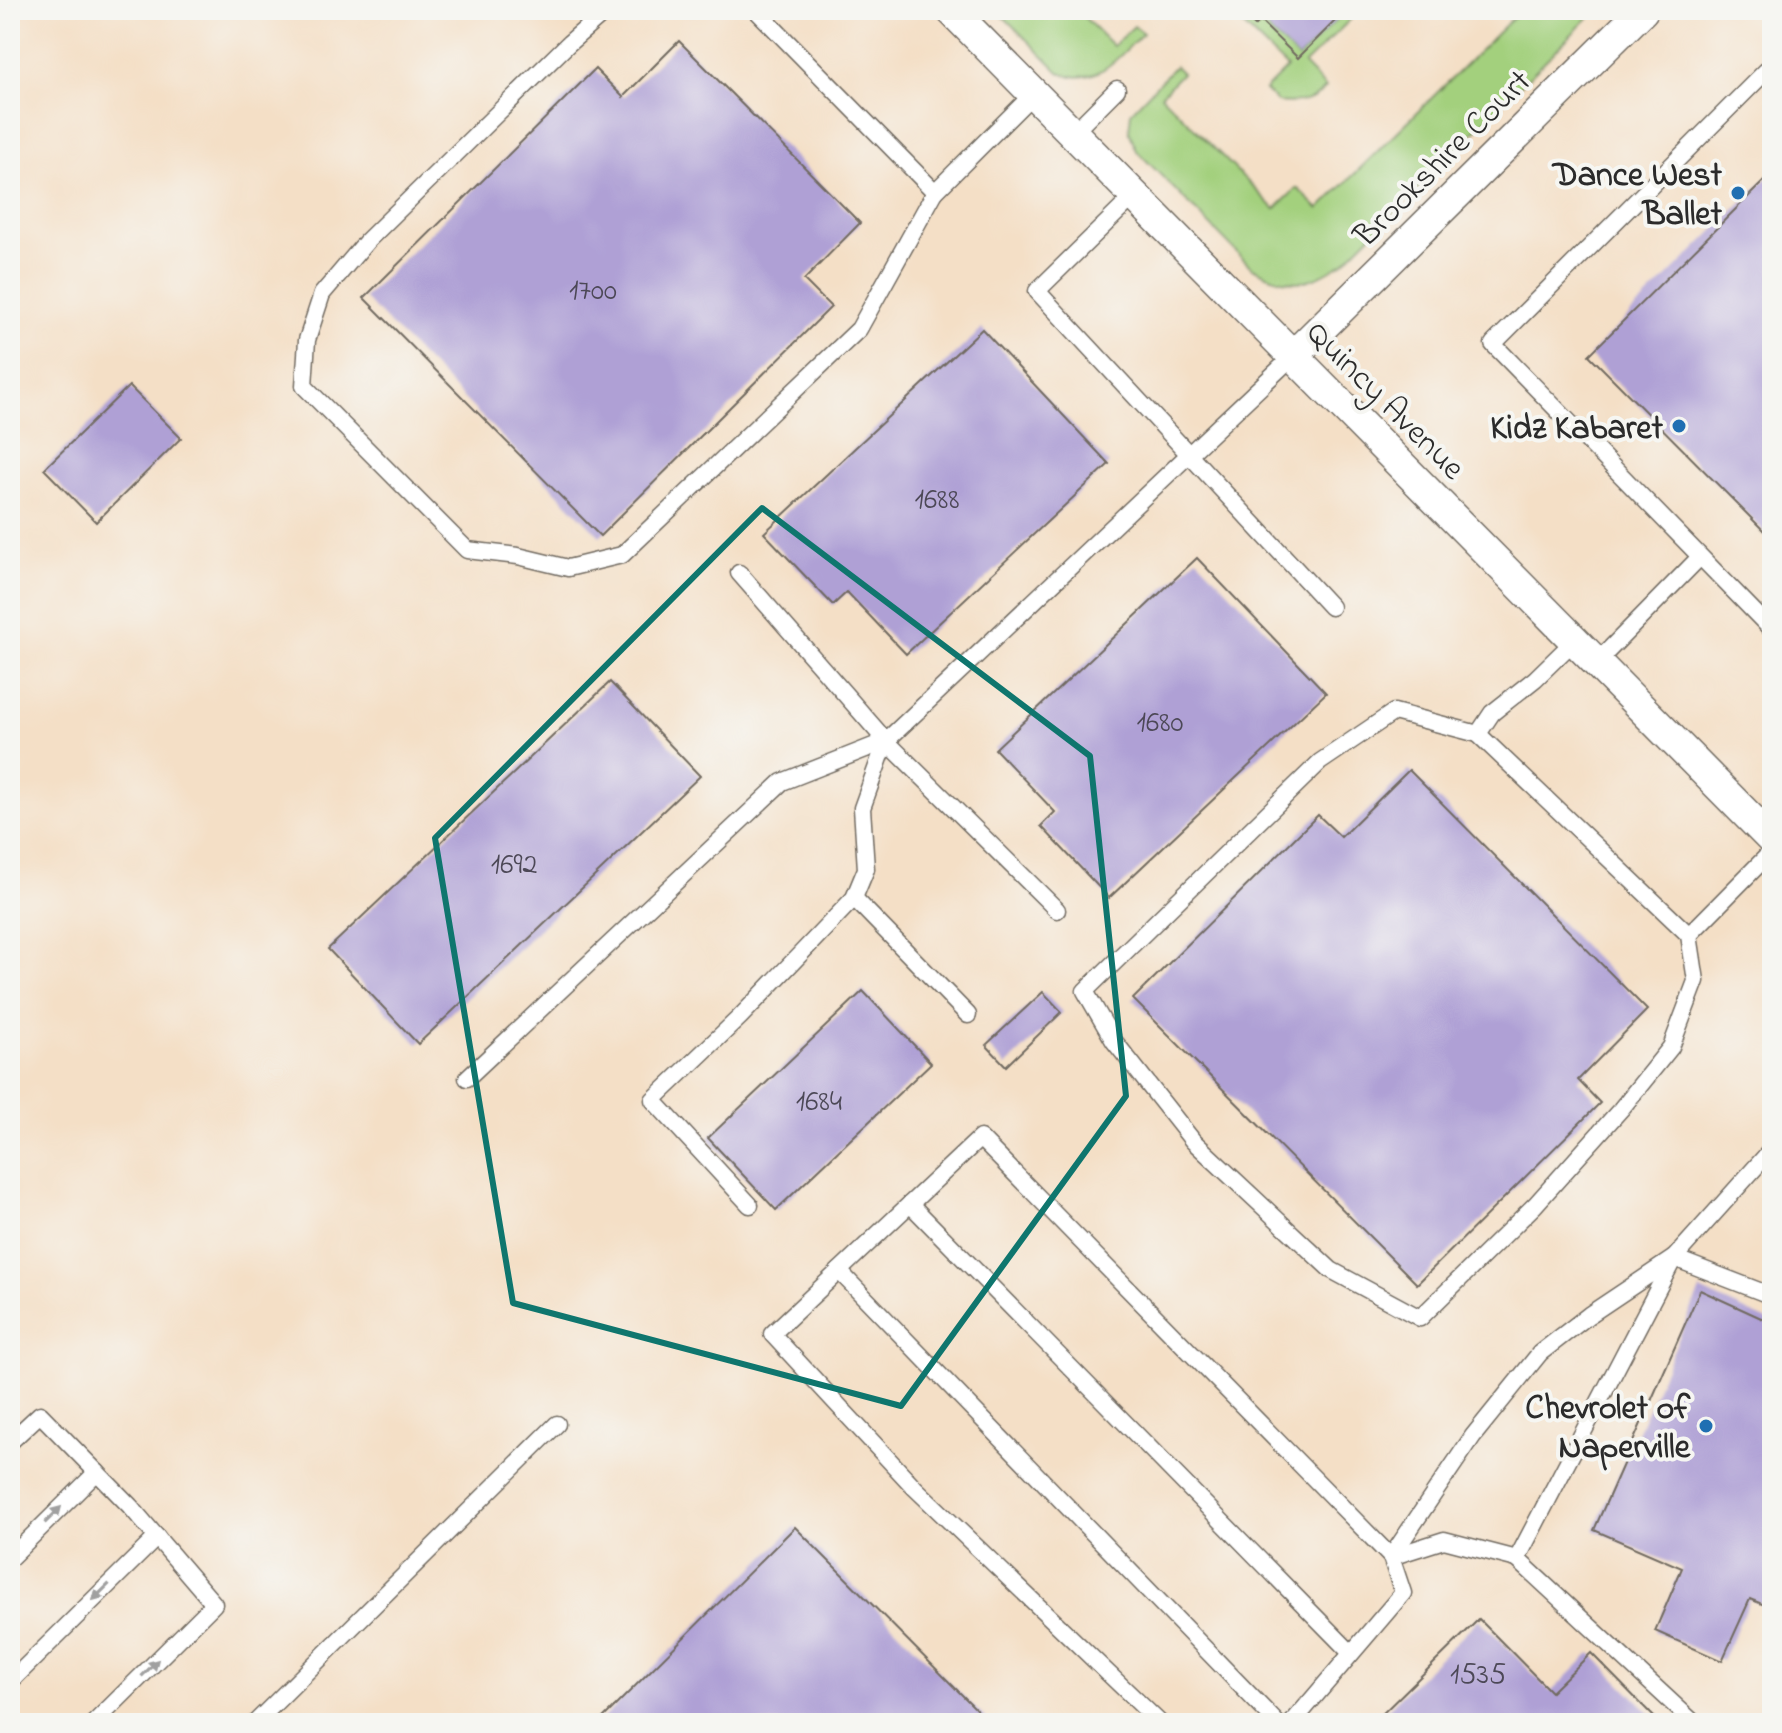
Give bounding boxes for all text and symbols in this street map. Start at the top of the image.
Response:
street label: Brookshire Court [1343,59,1544,261]
place label: Dance West Ballet [1551,152,1723,241]
marker: Dance West Ballet [1729,184,1747,202]
house number: 1700 [569,270,617,314]
street label: Quincy Avenue [1293,311,1476,494]
place label: Kidz Kabaret [1490,405,1664,455]
marker: Kidz Kabaret [1670,417,1688,435]
house number: 1688 [914,479,960,523]
house number: 1680 [1137,702,1184,746]
house number: 1692 [491,844,537,888]
house number: 1684 [796,1081,842,1125]
place label: Chevrolet of Naperville [1525,1385,1691,1474]
marker: Chevrolet of Naperville [1697,1417,1715,1435]
one-way arrow [43,1506,62,1525]
one-way arrow [92,1582,111,1601]
house number: 1535 [1450,1654,1506,1698]
one-way arrow [140,1659,158,1678]

